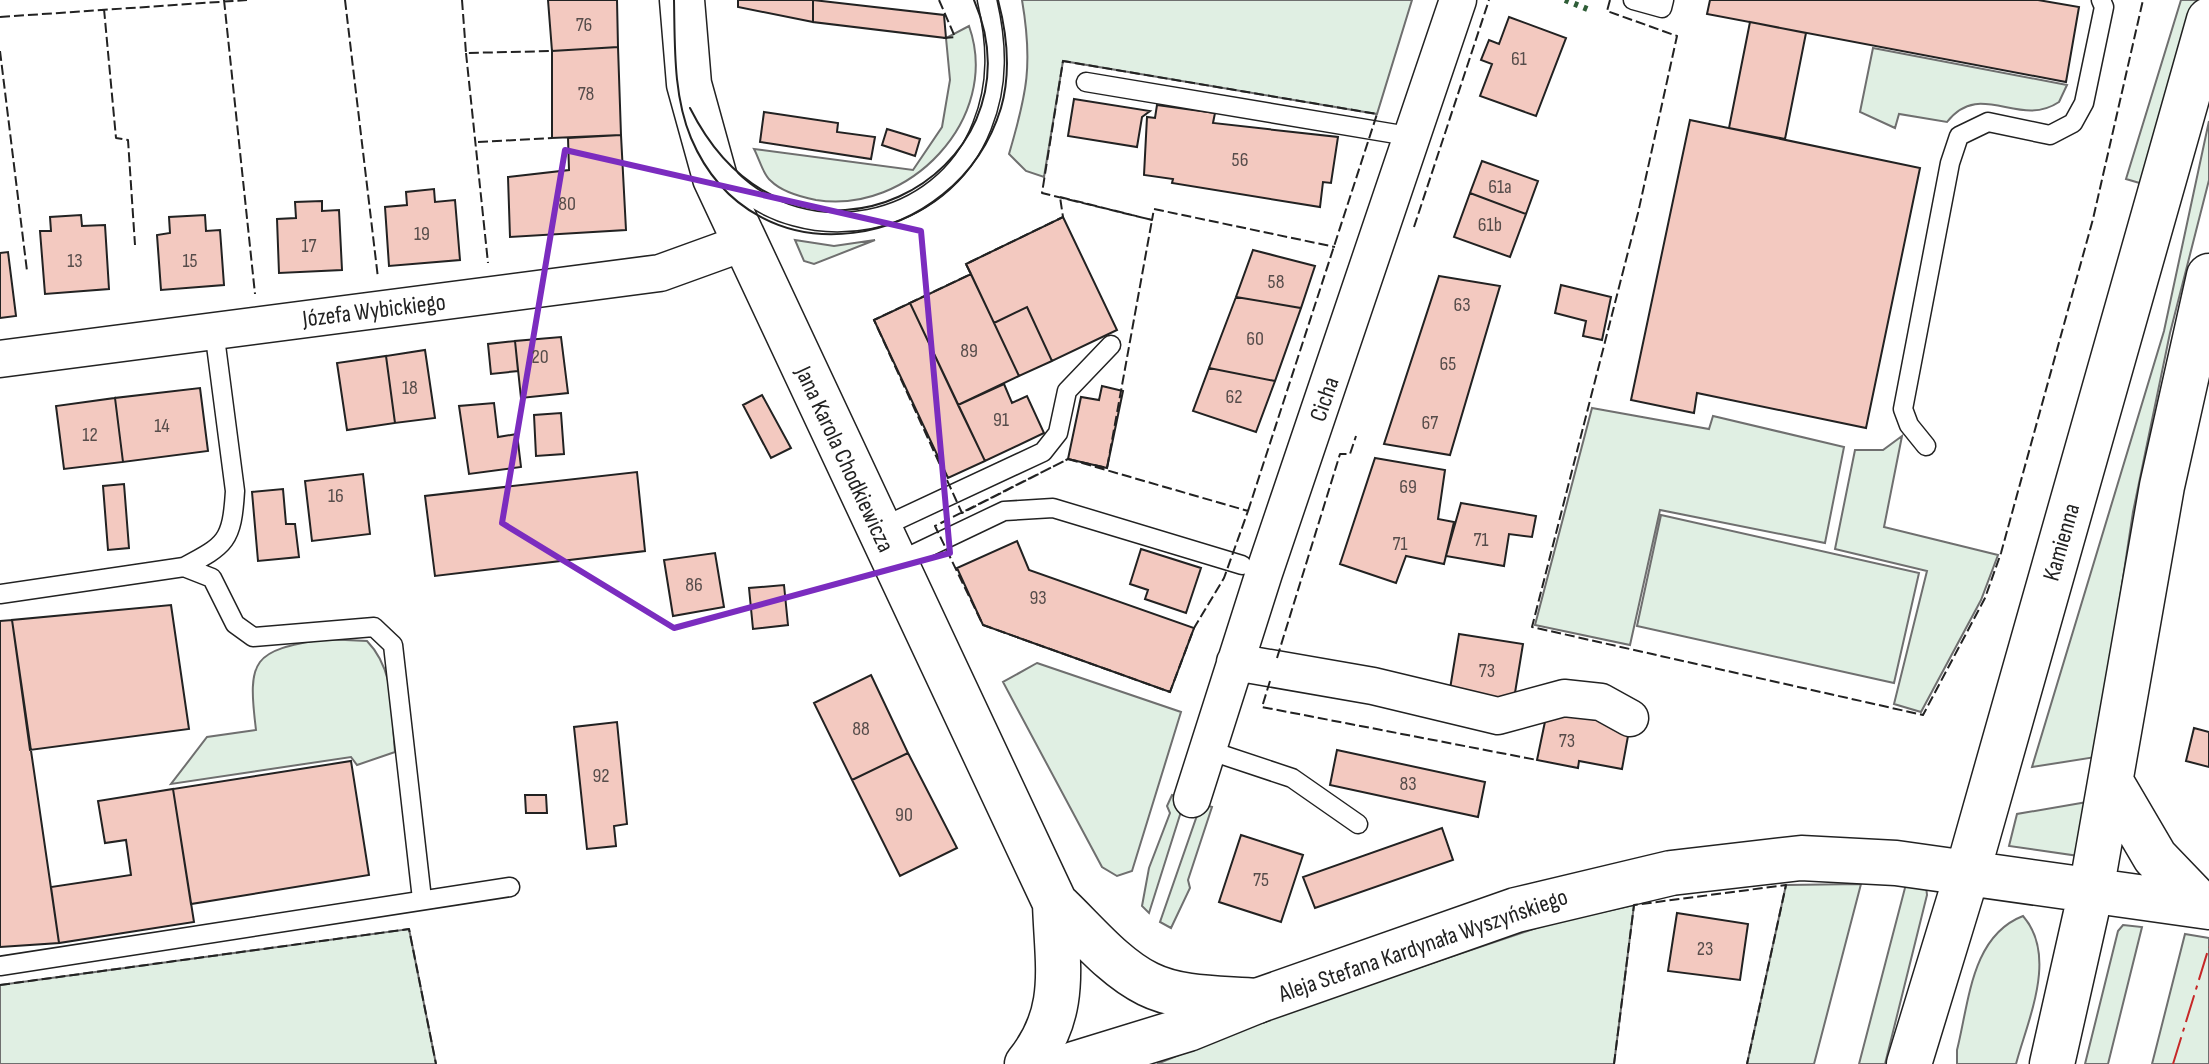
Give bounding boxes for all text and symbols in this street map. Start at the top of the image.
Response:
house number: 76 [576,13,592,37]
house number: 61 [1511,47,1527,71]
house number: 78 [578,82,594,106]
house number: 56 [1232,148,1248,172]
house number: 61a [1488,175,1512,199]
house number: 80 [558,192,576,216]
house number: 61b [1478,213,1502,237]
house number: 19 [414,222,430,246]
house number: 17 [302,234,316,258]
house number: 13 [67,249,83,273]
house number: 15 [182,249,198,273]
house number: 58 [1268,270,1284,294]
street label: Józefa Wybickiego [300,287,447,334]
house number: 63 [1453,293,1471,317]
house number: 60 [1246,327,1264,351]
house number: 89 [960,339,978,363]
house number: 20 [531,345,549,369]
house number: 65 [1440,352,1456,376]
street label: Jana Karola Chodkiewicza [788,361,900,557]
street label: Cicha [1303,373,1346,425]
house number: 18 [402,376,418,400]
house number: 62 [1225,385,1243,409]
house number: 91 [993,408,1009,432]
house number: 67 [1422,411,1438,435]
house number: 14 [154,414,170,438]
house number: 12 [82,423,98,447]
house number: 69 [1399,475,1417,499]
house number: 16 [328,484,344,508]
street label: Kamienna [2037,500,2086,584]
house number: 71 [1473,528,1489,552]
house number: 71 [1392,532,1408,556]
house number: 86 [685,573,703,597]
house number: 93 [1029,586,1047,610]
house number: 73 [1479,659,1495,683]
house number: 88 [852,717,870,741]
house number: 73 [1559,729,1575,753]
house number: 92 [592,764,610,788]
house number: 83 [1399,772,1417,796]
house number: 90 [895,803,913,827]
house number: 75 [1253,868,1269,892]
street label: Aleja Stefana Kardynała Wyszyńskiego [1274,882,1571,1009]
house number: 23 [1697,937,1713,961]

